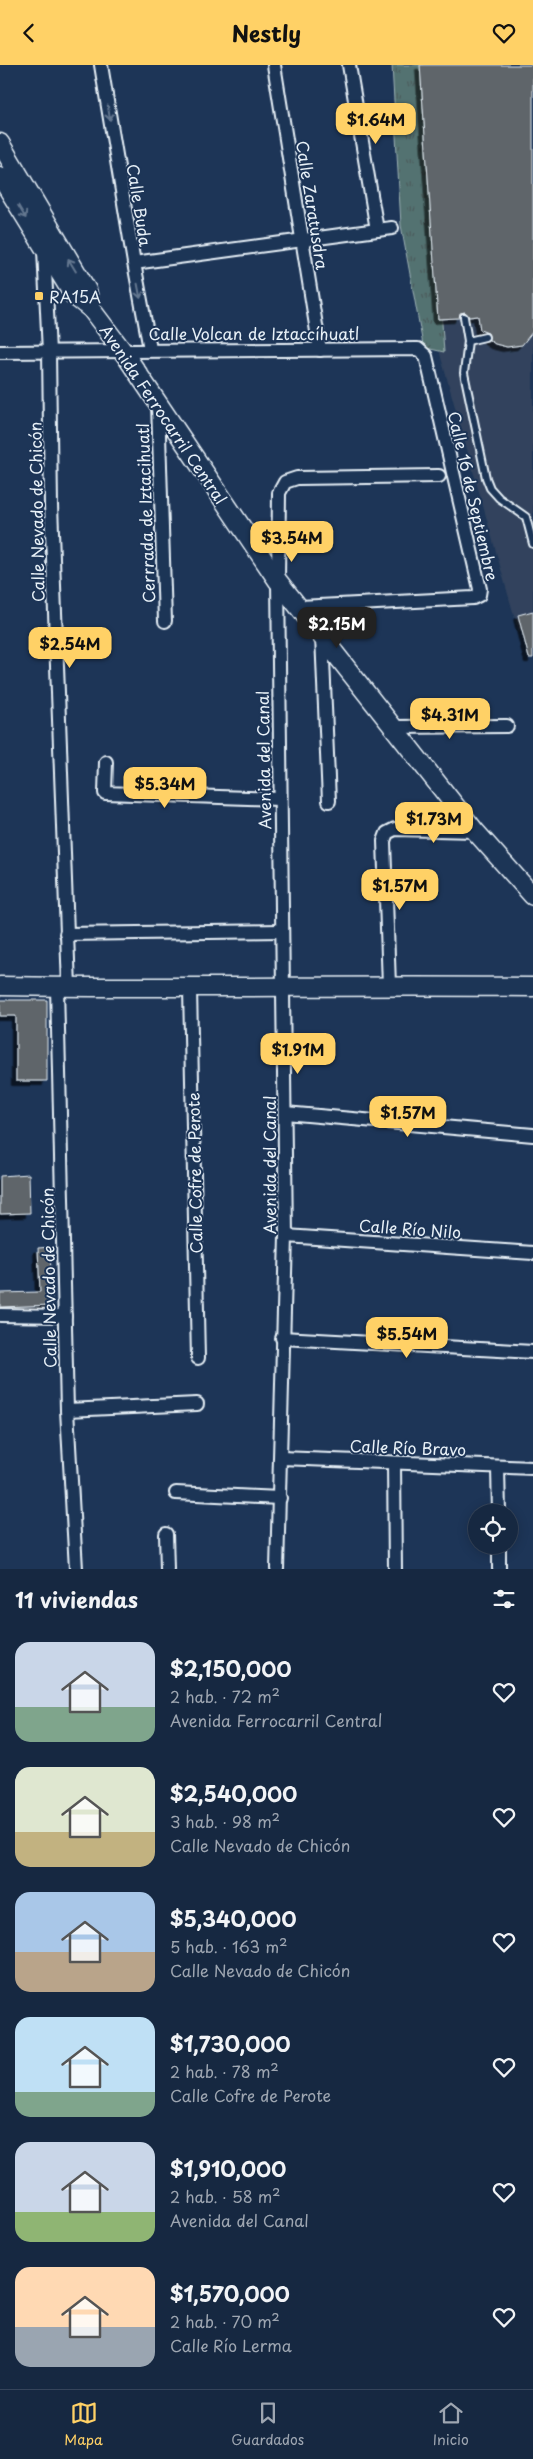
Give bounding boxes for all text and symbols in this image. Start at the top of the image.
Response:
text: Nestly [232,16,301,49]
icon: back [15,19,43,47]
icon: heart [490,19,518,47]
pin: $1.64M [335,103,417,145]
one-way arrow [104,105,114,121]
text: $1.64M [347,107,405,131]
street label: Calle Zaratusdra [291,139,335,271]
street label: Calle Buda [122,162,158,248]
one-way arrow [18,205,28,219]
one-way arrow [66,258,76,272]
one-way arrow [135,282,144,298]
place label: RA15A [49,284,101,308]
marker: RA15A [33,290,45,302]
street label: Avenida Ferrocarril Central [95,319,233,509]
street label: Calle Volcan de Iztaccíhuatl [149,321,359,345]
street label: Calle 16 de Septiembre [443,409,505,583]
street label: Calle Nevado de Chicón [22,422,50,602]
street label: Cerrrada de Iztacihuatl [130,423,160,603]
pin: $3.54M [251,521,333,563]
text: $3.54M [261,525,323,549]
pin: $2.15M [296,607,378,649]
text: $2.15M [308,611,366,635]
pin: $2.54M [29,627,111,669]
text: $2.54M [40,631,100,655]
street label: Avenida del Canal [250,690,276,830]
pin: $4.31M [409,697,491,740]
text: $4.31M [421,702,479,726]
pin: $5.34M [124,767,206,809]
text: $5.34M [134,771,196,795]
pin: $1.73M [393,801,475,844]
text: $1.73M [406,806,462,830]
pin: $1.57M [359,869,441,911]
text: $1.57M [372,873,428,897]
pin: $1.91M [257,1033,339,1075]
text: $1.91M [271,1037,325,1061]
street label: Calle Cofre de Perote [181,1092,207,1254]
pin: $1.57M [367,1095,449,1138]
street label: Avenida del Canal [257,1096,281,1234]
text: $1.57M [380,1100,436,1124]
street label: Calle Nevado de Chicón [34,1188,62,1368]
street label: Calle Río Nilo [358,1212,462,1244]
pin: $5.54M [366,1317,448,1359]
text: $5.54M [377,1321,437,1345]
street label: Calle Río Bravo [349,1433,467,1461]
map controls [468,1504,518,1554]
button: locate [468,1504,518,1554]
text: 11 viviendas [15,1583,138,1615]
icon: filters [490,1585,518,1613]
text: $2,150,000 [170,1652,292,1684]
icon: home [55,1662,115,1722]
icon: heart [490,1678,518,1706]
text: 2 hab. · 72 m² [170,1684,280,1708]
text: Avenida Ferrocarril Central [170,1708,382,1732]
text: $2,540,000 [170,1777,297,1809]
icon: home [55,1787,115,1847]
icon: heart [490,1803,518,1831]
text: 3 hab. · 98 m² [170,1809,280,1833]
text: Calle Nevado de Chicón [170,1833,350,1857]
text: $5,340,000 [170,1902,297,1934]
icon: home [55,1912,115,1972]
icon: heart [490,1928,518,1956]
text: 5 hab. · 163 m² [170,1934,287,1958]
text: Calle Nevado de Chicón [170,1958,350,1982]
text: $1,730,000 [170,2027,291,2059]
icon: home [55,2037,115,2097]
icon: heart [490,2053,518,2081]
text: 2 hab. · 78 m² [170,2059,279,2083]
text: Calle Cofre de Perote [170,2083,331,2107]
text: $1,910,000 [170,2152,286,2184]
icon: home [55,2162,115,2222]
icon: heart [490,2178,518,2206]
text: 2 hab. · 58 m² [170,2184,281,2208]
text: Avenida del Canal [170,2208,309,2232]
text: $1,570,000 [170,2277,290,2309]
icon: home [55,2287,115,2347]
icon: heart [490,2303,518,2331]
text: 2 hab. · 70 m² [170,2309,280,2333]
text: Calle Río Lerma [170,2333,292,2357]
tab: Mapa [64,2399,103,2450]
tab: Guardados [231,2399,304,2450]
tab: Inicio [433,2399,469,2450]

